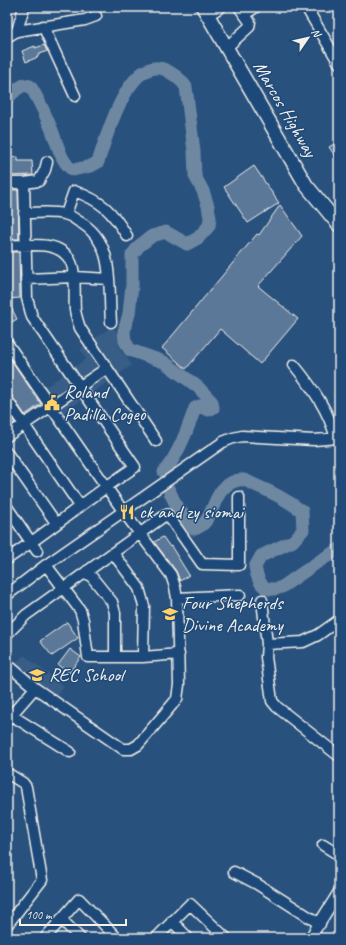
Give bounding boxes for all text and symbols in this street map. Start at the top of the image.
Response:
north arrow [288,18,328,58]
text: N [309,26,325,41]
street label: Marcos Highway [248,57,323,163]
place label: Roland Padilla Cogeo [64,380,147,426]
public building icon: Roland Padilla Cogeo [43,394,61,412]
place label: ck and zy siomai [139,500,245,524]
restaurant icon: ck and zy siomai [118,503,136,521]
place label: Four Shepherds Divine Academy [182,591,285,637]
school or university icon: Four Shepherds Divine Academy [161,605,179,623]
place label: REC School [49,663,127,687]
school or university icon: REC School [28,666,46,684]
scale bar [20,901,126,927]
text: 100 m [26,907,53,923]

